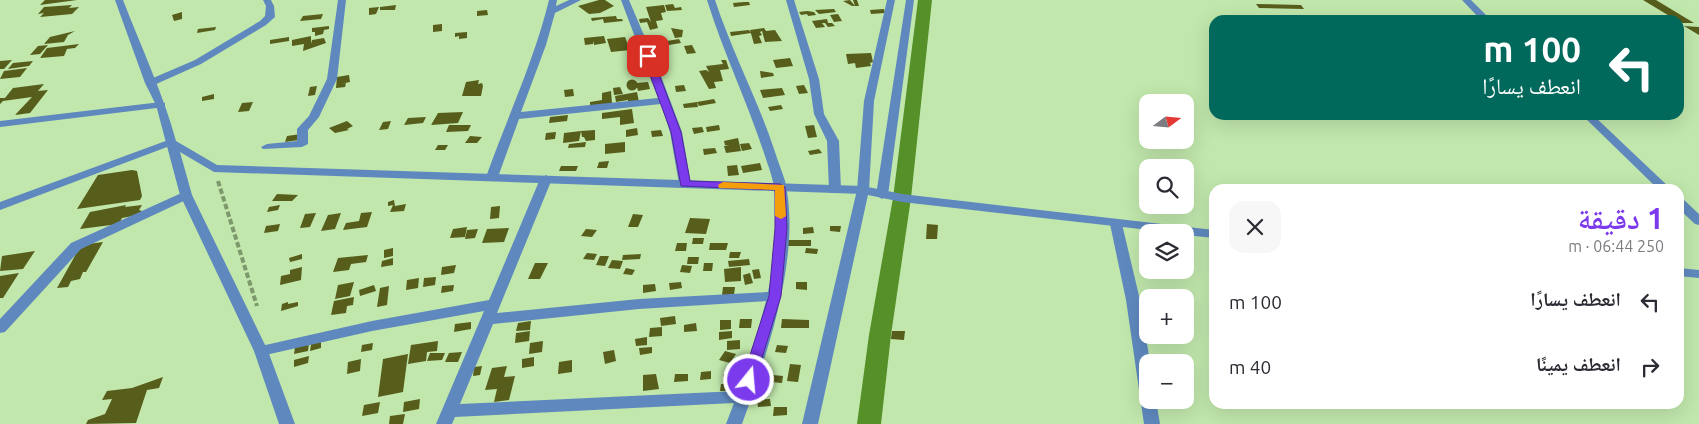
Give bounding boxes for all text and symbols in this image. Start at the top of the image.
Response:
text: 100 m [1483,29,1581,69]
pin [627,35,669,77]
icon: left [1599,35,1664,100]
icon: arrive [634,42,662,70]
text: انعطف يسارًا [1482,73,1581,98]
north arrow [1139,94,1194,149]
map controls [1139,94,1194,409]
button: search [1139,159,1194,214]
button: close [1229,201,1281,253]
text: 1 دقيقة [1578,201,1664,235]
button: layers [1139,224,1194,279]
text: 250 m · 06:44 [1568,237,1664,255]
text: انعطف يسارًا [1530,288,1621,310]
icon: left [1636,288,1664,316]
button: + [1139,289,1194,344]
text: 100 m [1229,291,1282,313]
position arrow [722,353,774,405]
text: انعطف يمينًا [1536,353,1621,375]
icon: right [1636,353,1664,381]
button: − [1139,354,1194,409]
text: 40 m [1229,356,1271,378]

